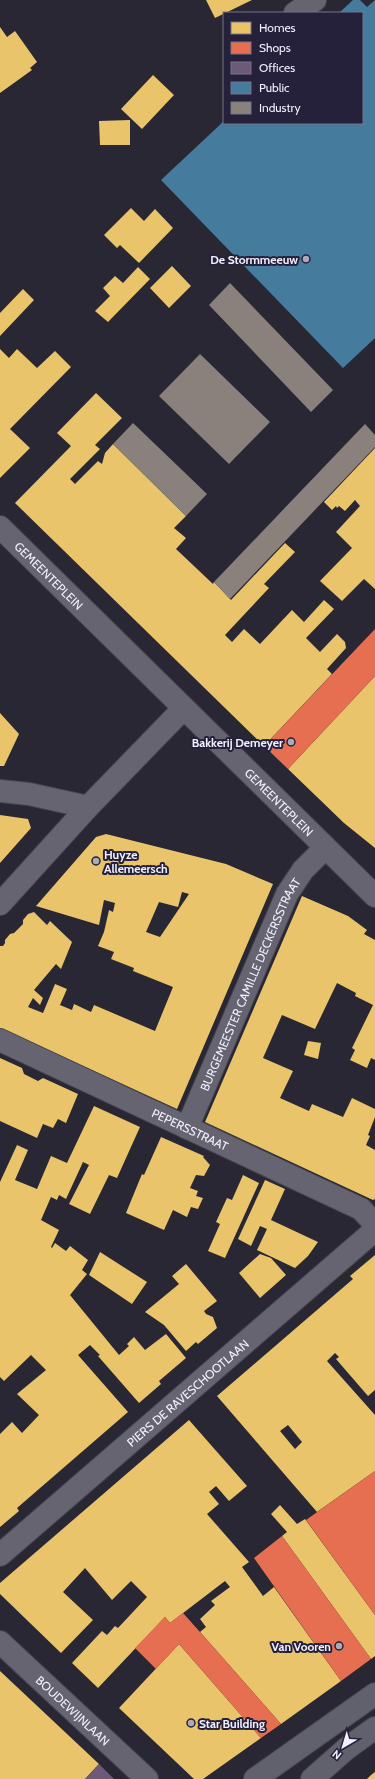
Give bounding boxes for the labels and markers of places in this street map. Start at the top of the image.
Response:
place label: De Stormmeeuw [210,252,298,267]
marker: De Stormmeeuw [301,254,311,264]
place label: Bakkerij Demeyer [192,735,283,750]
marker: Bakkerij Demeyer [286,737,296,747]
place label: Huyze Allemeersch [104,847,168,876]
marker: Huyze Allemeersch [91,856,101,866]
place label: Van Vooren [272,1639,331,1654]
marker: Van Vooren [334,1641,344,1651]
place label: Star Building [199,1716,265,1731]
marker: Star Building [186,1718,196,1728]

